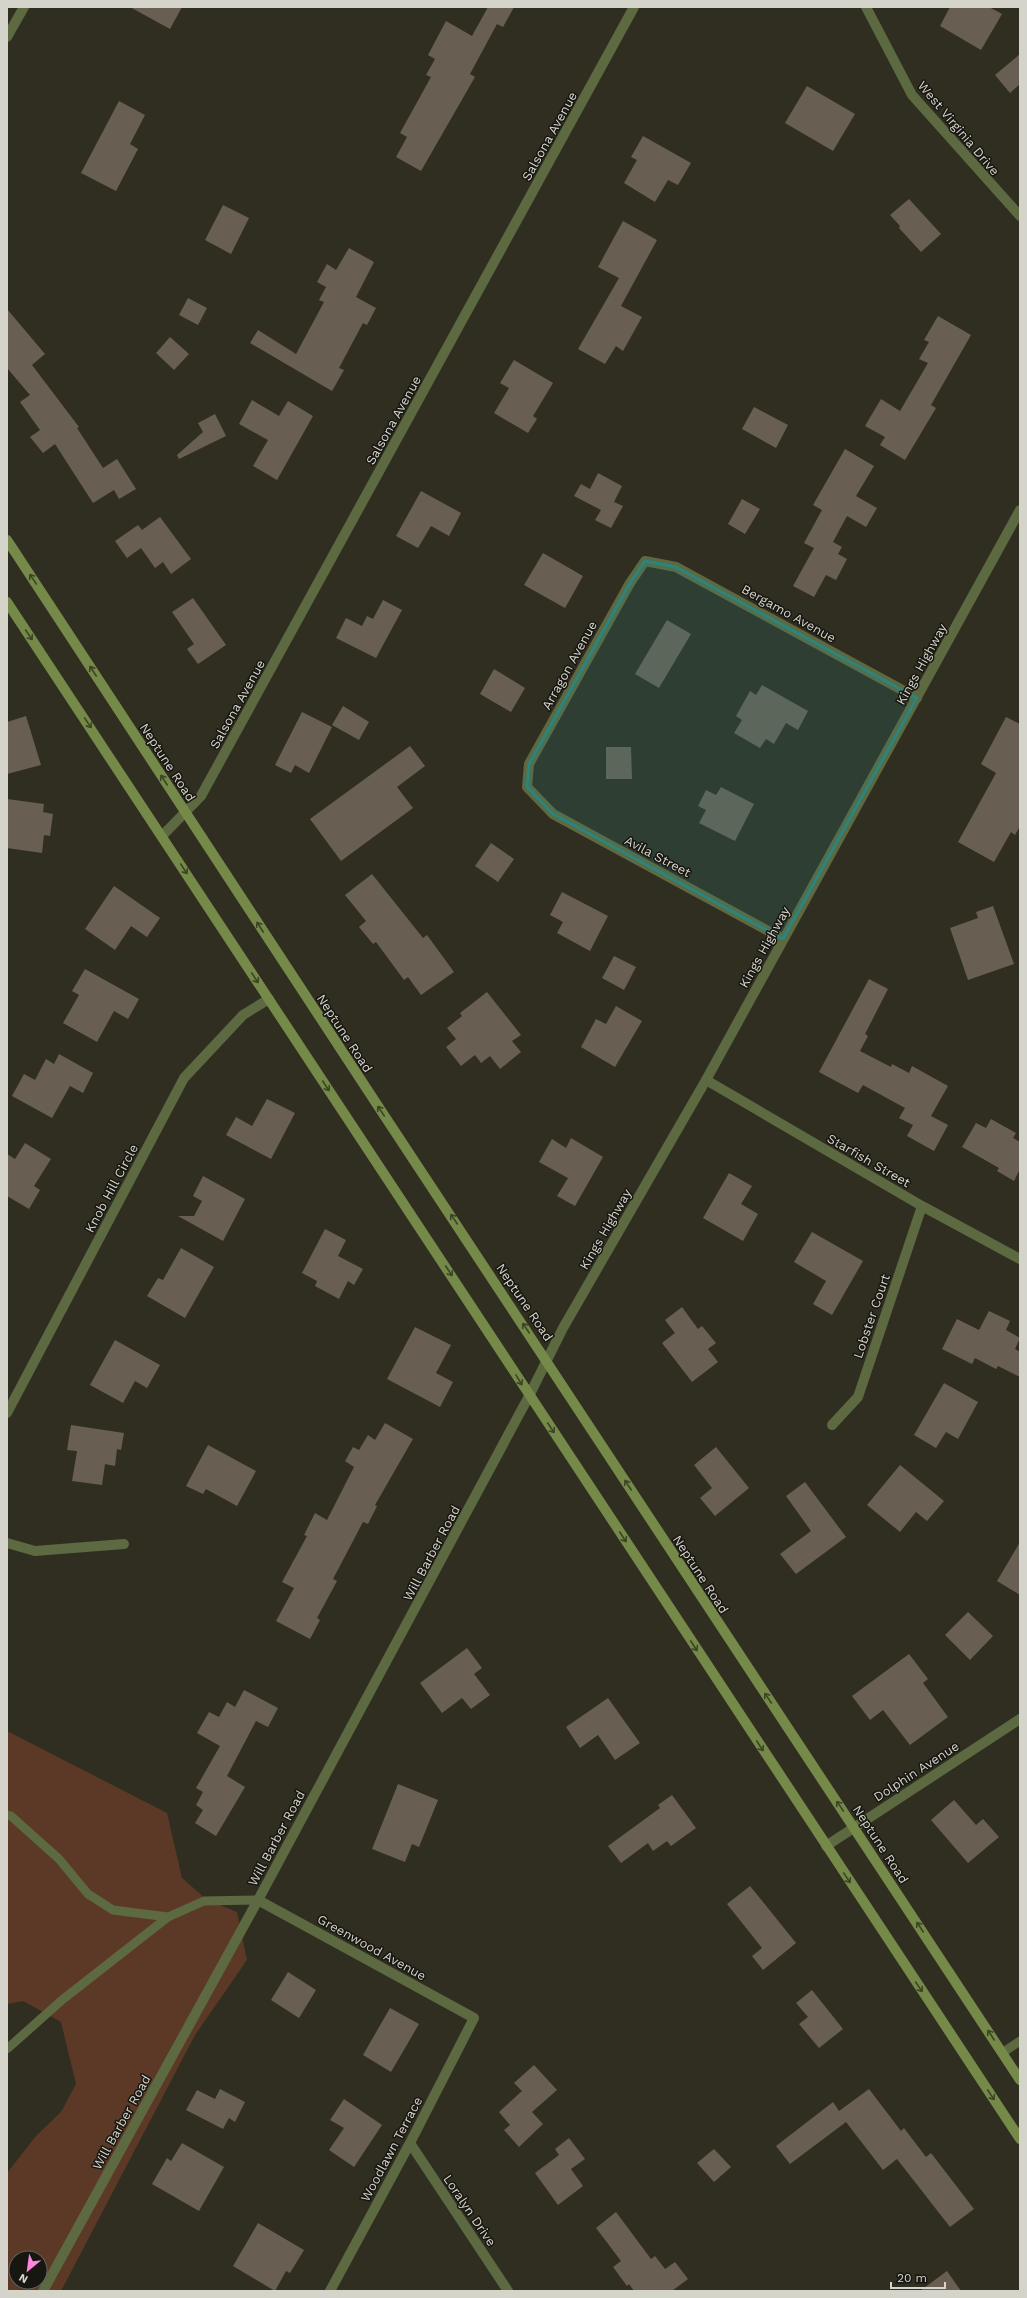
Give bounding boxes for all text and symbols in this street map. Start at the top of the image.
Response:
street label: West Virginia Drive [915,78,1002,178]
street label: Salsona Avenue [519,89,580,183]
street label: Salsona Avenue [363,373,424,467]
one-way arrow [29,574,37,585]
street label: Bergamo Avenue [739,581,838,646]
street label: Arragon Avenue [539,618,600,712]
street label: Kings Highway [893,621,950,707]
one-way arrow [24,629,33,640]
street label: Salsona Avenue [207,657,268,751]
one-way arrow [89,666,97,677]
one-way arrow [83,718,92,729]
street label: Neptune Road [137,720,198,804]
one-way arrow [160,775,168,786]
street label: Avila Street [622,833,694,880]
one-way arrow [180,863,188,874]
street label: Kings Highway [736,904,793,990]
one-way arrow [256,921,264,932]
one-way arrow [251,972,259,983]
street label: Neptune Road [314,991,375,1075]
one-way arrow [322,1080,330,1091]
one-way arrow [377,1105,385,1117]
street label: Starfish Street [825,1131,913,1191]
street label: Knob Hill Circle [82,1141,141,1235]
street label: Kings Highway [576,1186,635,1272]
one-way arrow [450,1214,458,1225]
street label: Neptune Road [493,1261,556,1344]
one-way arrow [445,1265,453,1277]
street label: Lobster Court [850,1272,893,1360]
one-way arrow [522,1322,530,1333]
one-way arrow [516,1374,524,1386]
one-way arrow [548,1422,556,1434]
one-way arrow [624,1479,632,1491]
street label: Will Barber Road [400,1503,463,1603]
one-way arrow [619,1531,627,1542]
street label: Neptune Road [670,1532,731,1616]
one-way arrow [690,1640,698,1651]
one-way arrow [764,1693,772,1704]
street label: Dolphin Avenue [871,1738,962,1805]
one-way arrow [756,1740,764,1751]
street label: Will Barber Road [245,1788,308,1888]
one-way arrow [836,1801,844,1812]
street label: Neptune Road [850,1802,911,1886]
one-way arrow [843,1873,851,1884]
street label: Greenwood Avenue [315,1911,429,1984]
one-way arrow [915,1921,924,1932]
one-way arrow [915,1981,923,1992]
one-way arrow [987,2030,995,2041]
street label: Will Barber Road [89,2072,154,2172]
one-way arrow [987,2089,995,2100]
street label: Woodlawn Terrace [357,2094,425,2204]
street label: Loralyn Drive [440,2172,499,2249]
north arrow [8,2250,48,2290]
scale bar [891,2264,945,2290]
text: N [17,2271,30,2286]
text: 20 m [897,2271,927,2285]

